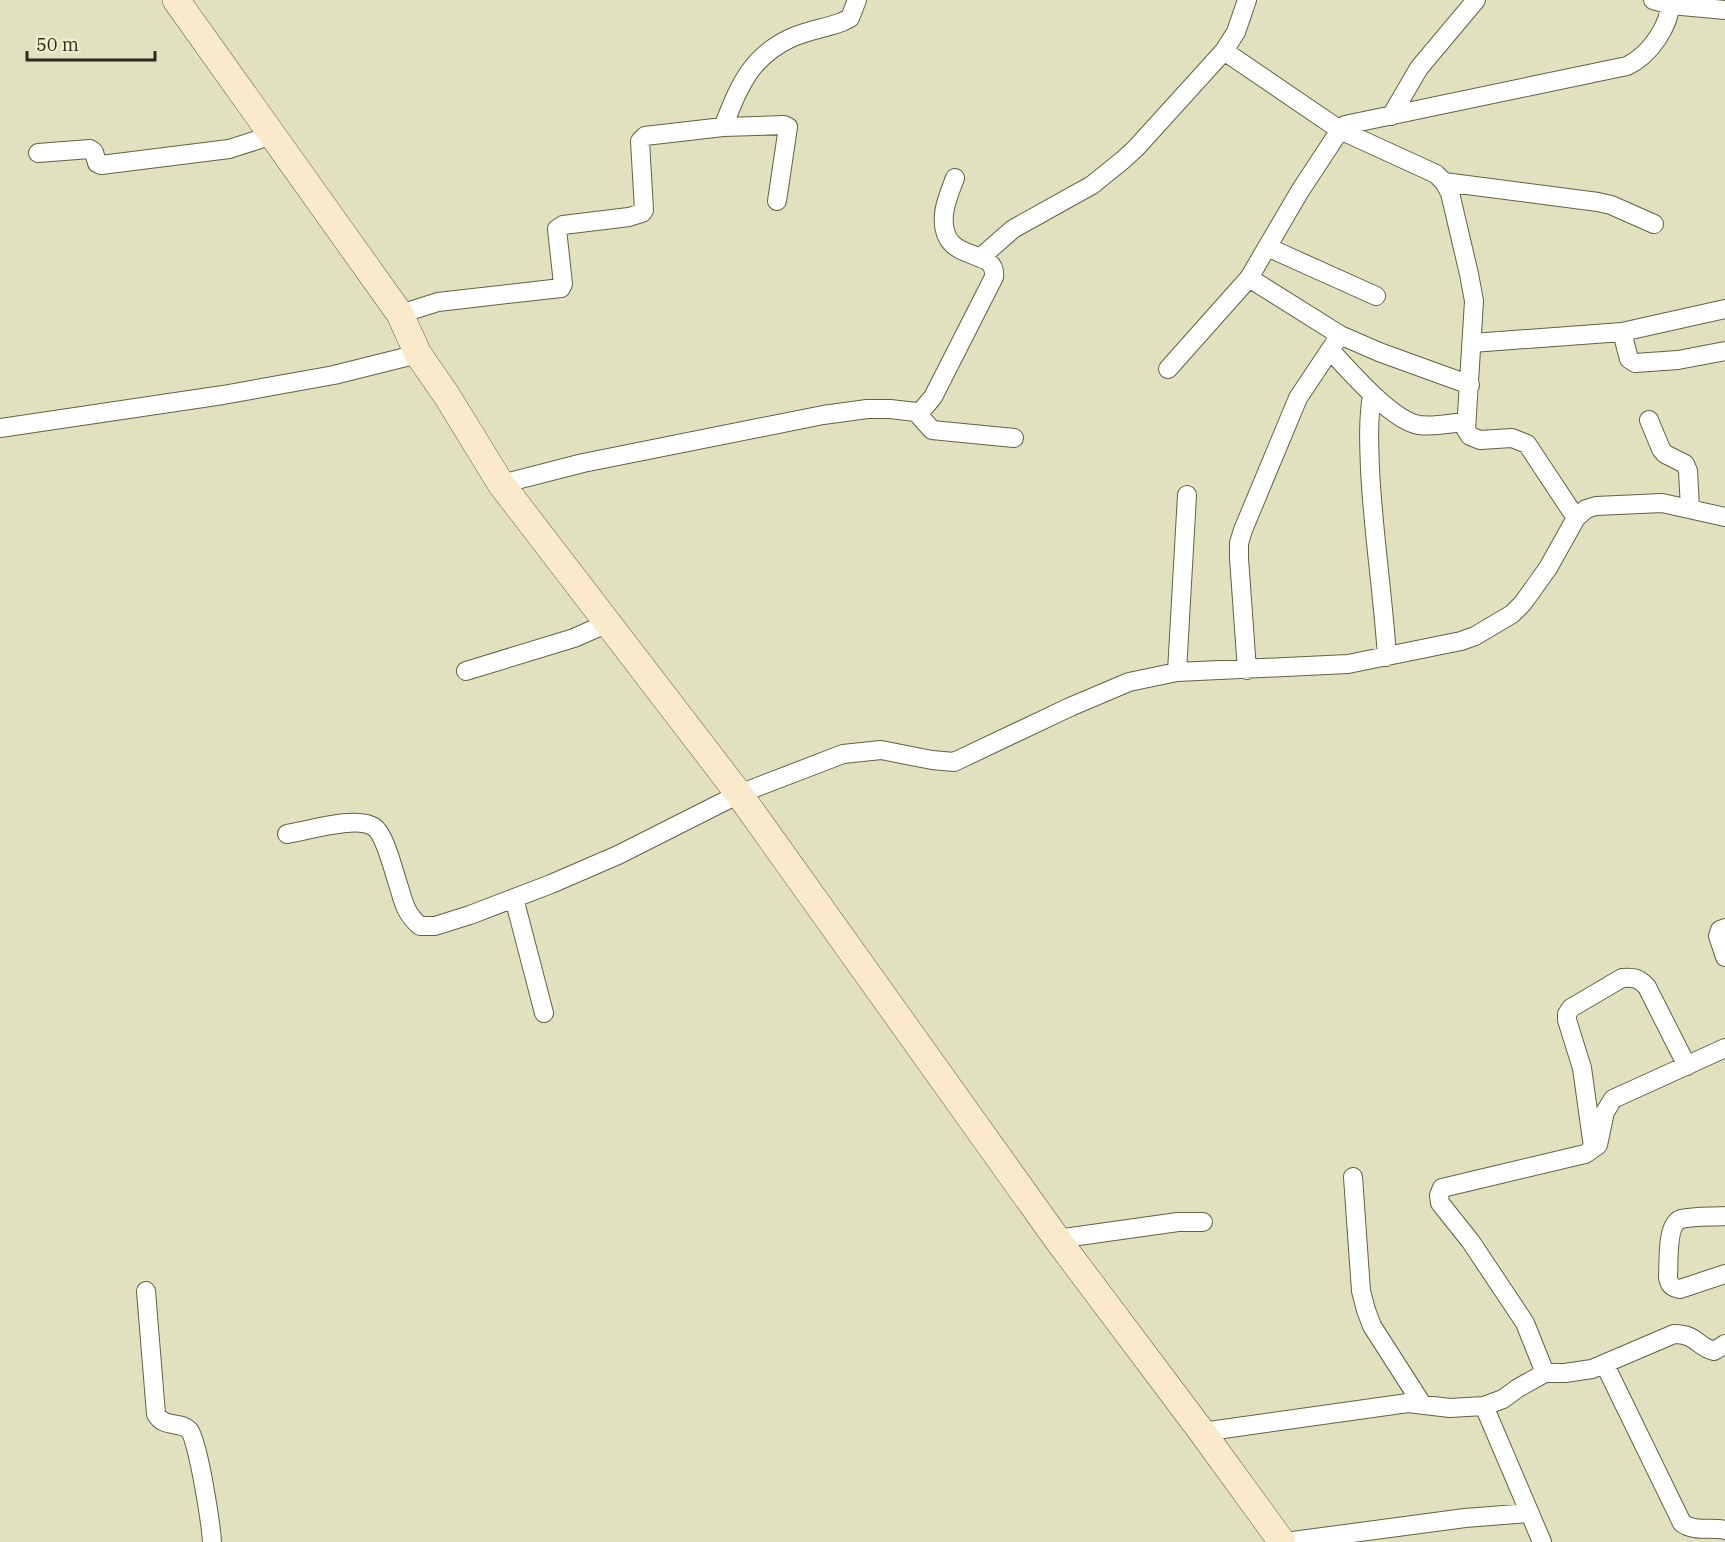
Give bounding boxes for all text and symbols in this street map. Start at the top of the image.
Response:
scale bar [27,24,154,62]
text: 50 m [36,33,79,56]

